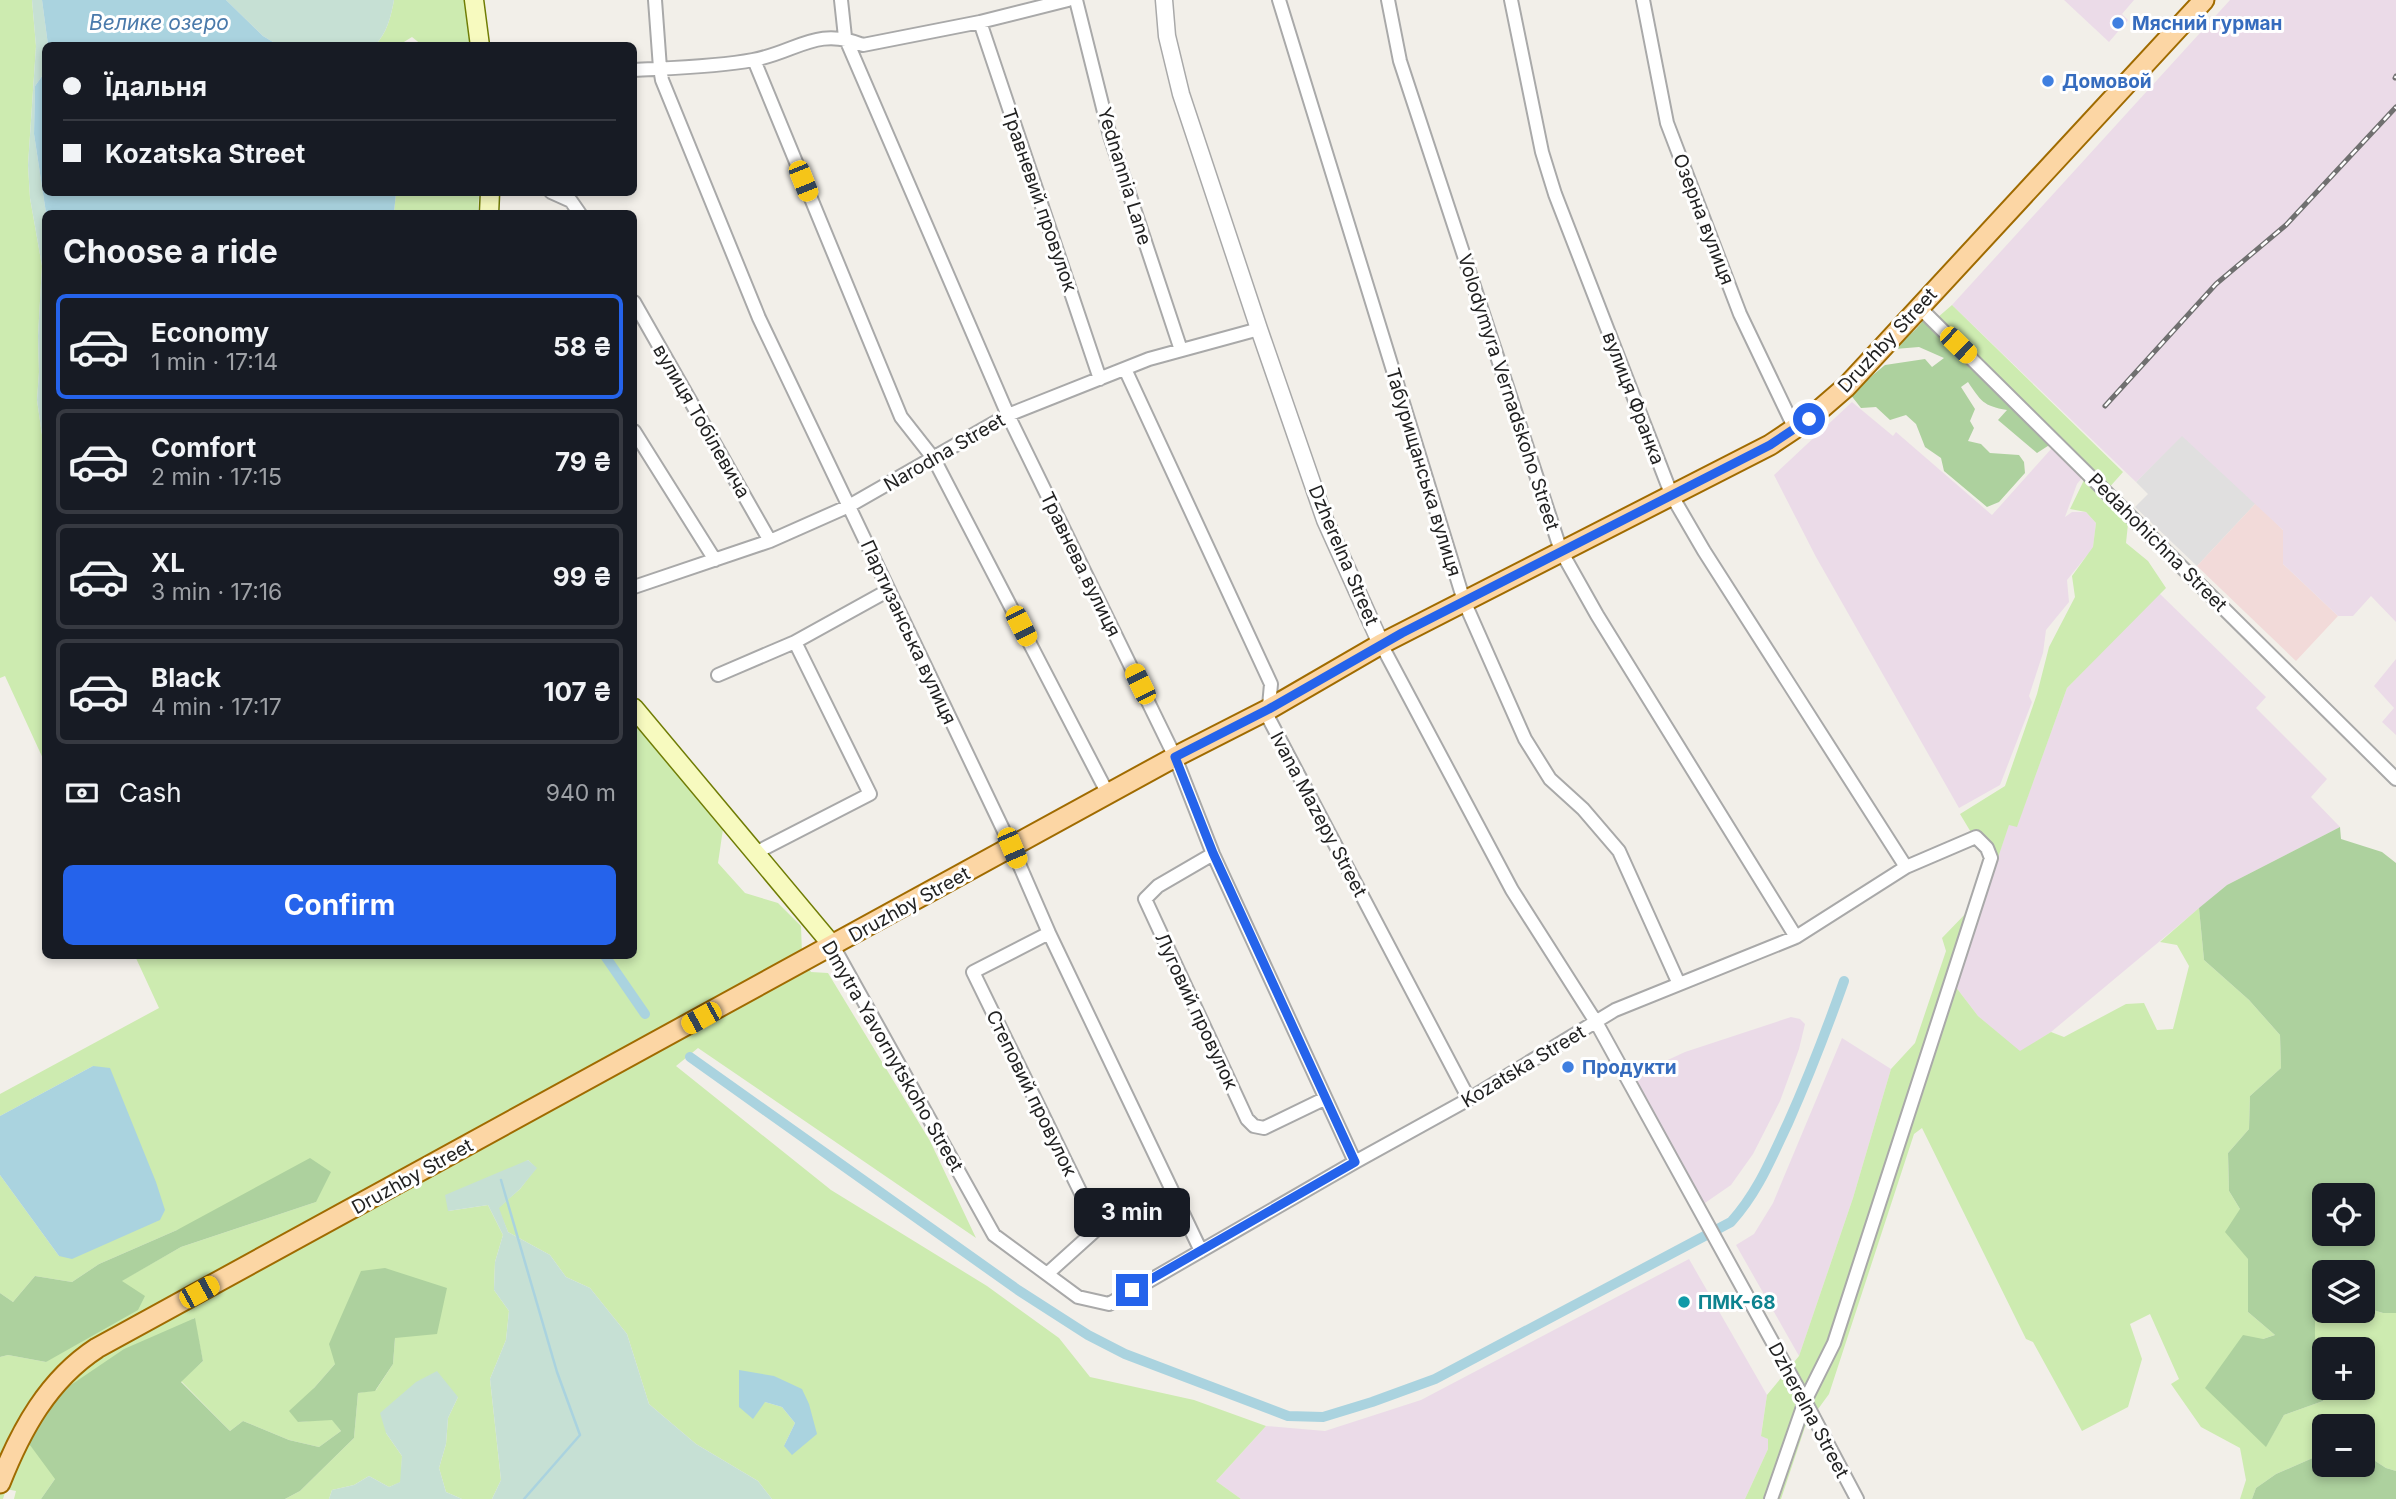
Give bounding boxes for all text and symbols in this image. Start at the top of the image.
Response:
water label: Велике озеро [89,10,229,35]
place label: Мясний гурман [2132,12,2282,35]
marker: Мясний гурман [2110,15,2126,31]
place label: Домовой [2062,70,2152,93]
text: Їдальня [105,71,207,102]
marker: Домовой [2040,73,2056,89]
street label: Yednannia Lane [1093,104,1156,248]
street label: Травневий провулок [997,105,1082,296]
text: Kozatska Street [105,138,305,169]
street label: Озерна вулиця [1668,150,1739,288]
car [786,158,821,204]
text: Choose a ride [63,232,278,271]
street label: Volodymyra Vernadskoho Street [1453,251,1564,533]
street label: Druzhby Street [1833,283,1942,397]
icon: car [67,315,130,378]
text: Economy [151,317,269,348]
car [1936,323,1981,367]
street label: вулиця Франка [1598,329,1669,468]
text: 58 ₴ [553,331,612,362]
street label: вулиця Тобілевича [648,340,755,502]
text: 1 min · 17:14 [151,348,278,376]
street label: Табурищанська вулиця [1381,365,1466,579]
route start [1793,403,1825,435]
street label: Narodna Street [880,409,1009,496]
icon: car [67,430,130,493]
text: Comfort [151,432,256,463]
text: 79 ₴ [555,446,612,477]
text: 2 min · 17:15 [151,463,282,491]
street label: Pedahohichna Street [2083,468,2232,617]
street label: Dzherelna Street [1304,482,1383,629]
street label: Травнева вулиця [1036,488,1126,640]
street label: Партизанська вулиця [856,537,961,728]
icon: car [67,545,130,608]
text: XL [151,547,185,578]
text: 99 ₴ [553,561,612,592]
text: 3 min · 17:16 [151,578,282,606]
car [1003,603,1040,649]
icon: car [67,660,130,723]
car [1122,661,1159,707]
text: Black [151,662,221,693]
text: 107 ₴ [543,676,612,707]
text: 4 min · 17:17 [151,693,282,721]
street label: Ivana Mazepy Street [1265,728,1372,901]
icon: cash [63,774,101,812]
text: Cash [119,777,182,808]
text: 940 m [546,779,616,807]
car [995,825,1030,871]
street label: Druzhby Street [845,862,974,947]
button: Confirm [63,865,616,945]
street label: Луговий провулок [1150,929,1243,1094]
street label: Dmytra Yavornytskoho Street [817,937,968,1176]
car [678,999,725,1037]
street label: Степовий провулок [981,1006,1082,1181]
street label: Kozatska Street [1457,1020,1589,1112]
place label: Продукти [1582,1056,1677,1079]
marker: Продукти [1560,1059,1576,1075]
street label: Druzhby Street [348,1134,477,1219]
map controls [2312,1183,2375,1477]
button: locate [2312,1183,2375,1246]
callout: 3 min [1074,1188,1190,1238]
text: 3 min [1101,1198,1163,1226]
button: layers [2312,1260,2375,1323]
car [176,1273,223,1311]
route end [1116,1274,1148,1306]
place label: ПМК-68 [1698,1291,1776,1314]
marker: ПМК-68 [1676,1294,1692,1310]
button: + [2312,1337,2375,1400]
street label: Dzherelna Street [1763,1339,1854,1482]
button: − [2312,1414,2375,1477]

